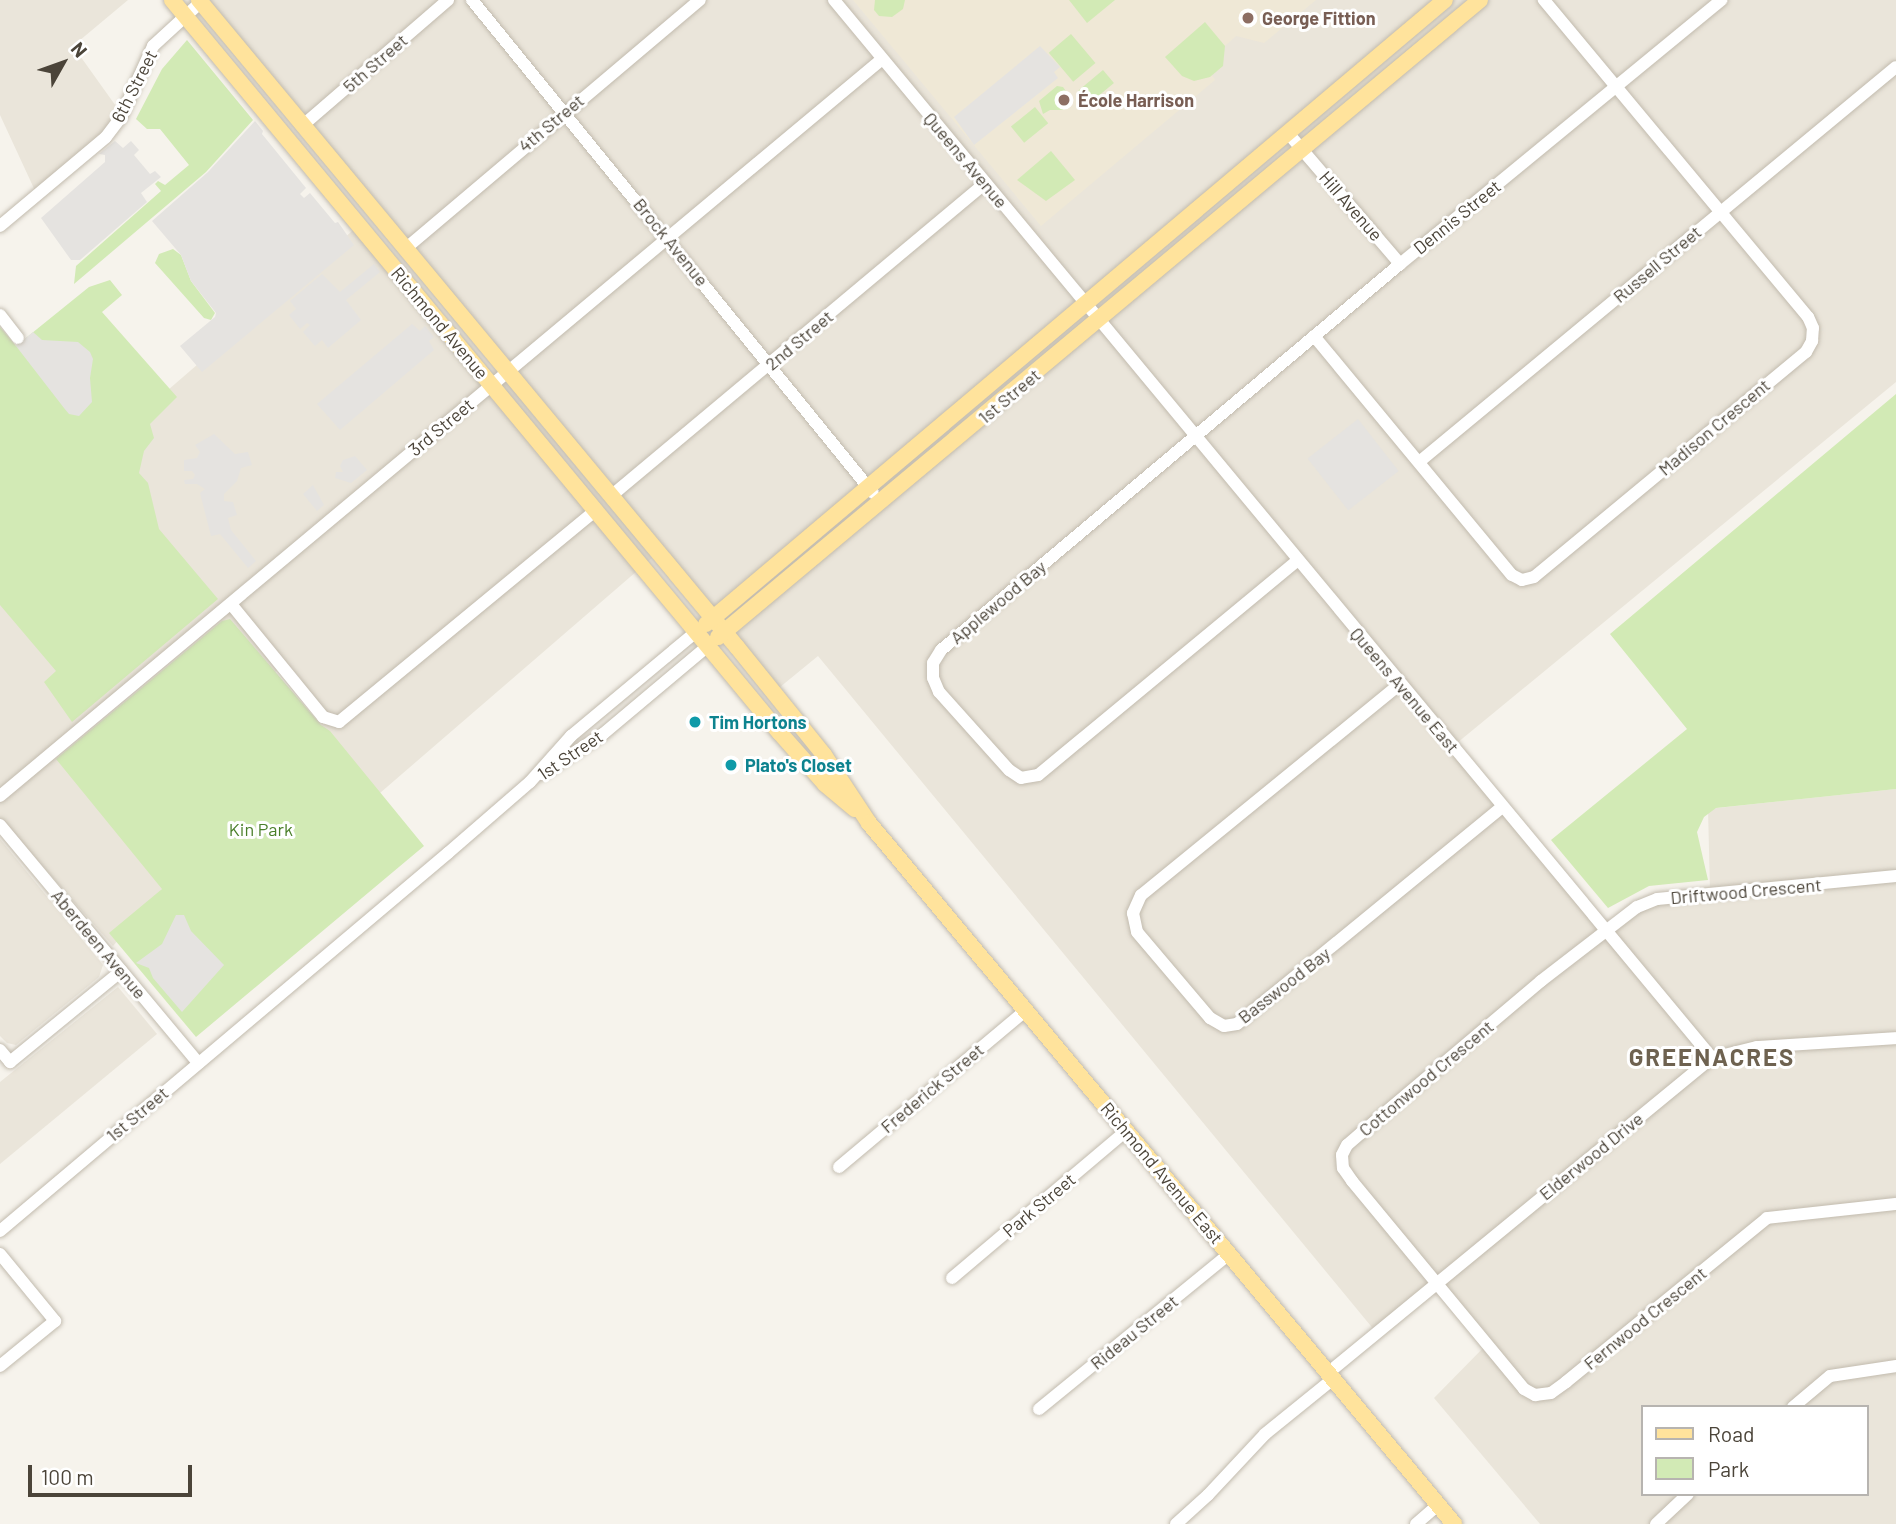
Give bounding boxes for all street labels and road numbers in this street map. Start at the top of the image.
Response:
street label: 5th Street [338,29,412,97]
street label: 6th Street [107,46,161,126]
street label: 4th Street [514,89,588,157]
street label: Queens Avenue [920,108,1012,212]
street label: Hill Avenue [1315,167,1387,245]
street label: Dennis Street [1409,175,1505,259]
street label: Brock Avenue [629,194,713,290]
street label: Russell Street [1609,221,1705,307]
street label: Richmond Avenue [387,263,493,383]
street label: 2nd Street [761,305,837,375]
street label: 1st Street [974,364,1044,428]
street label: Madison Crescent [1654,374,1774,480]
street label: 3rd Street [404,394,478,460]
street label: Applewood Bay [946,556,1050,648]
street label: Queens Avenue East [1346,623,1464,757]
street label: 1st Street [533,725,607,785]
street label: Driftwood Crescent [1670,874,1822,908]
street label: Aberdeen Avenue [47,885,151,1003]
street label: Basswood Bay [1234,942,1334,1028]
street label: Cottonwood Crescent [1354,1015,1498,1141]
street label: Frederick Street [876,1039,988,1137]
street label: 1st Street [102,1082,172,1146]
street label: Richmond Avenue East [1096,1098,1228,1248]
street label: Elderwood Drive [1535,1108,1647,1204]
street label: Park Street [998,1168,1080,1242]
street label: Fernwood Crescent [1579,1262,1711,1374]
street label: Rideau Street [1086,1290,1182,1374]

